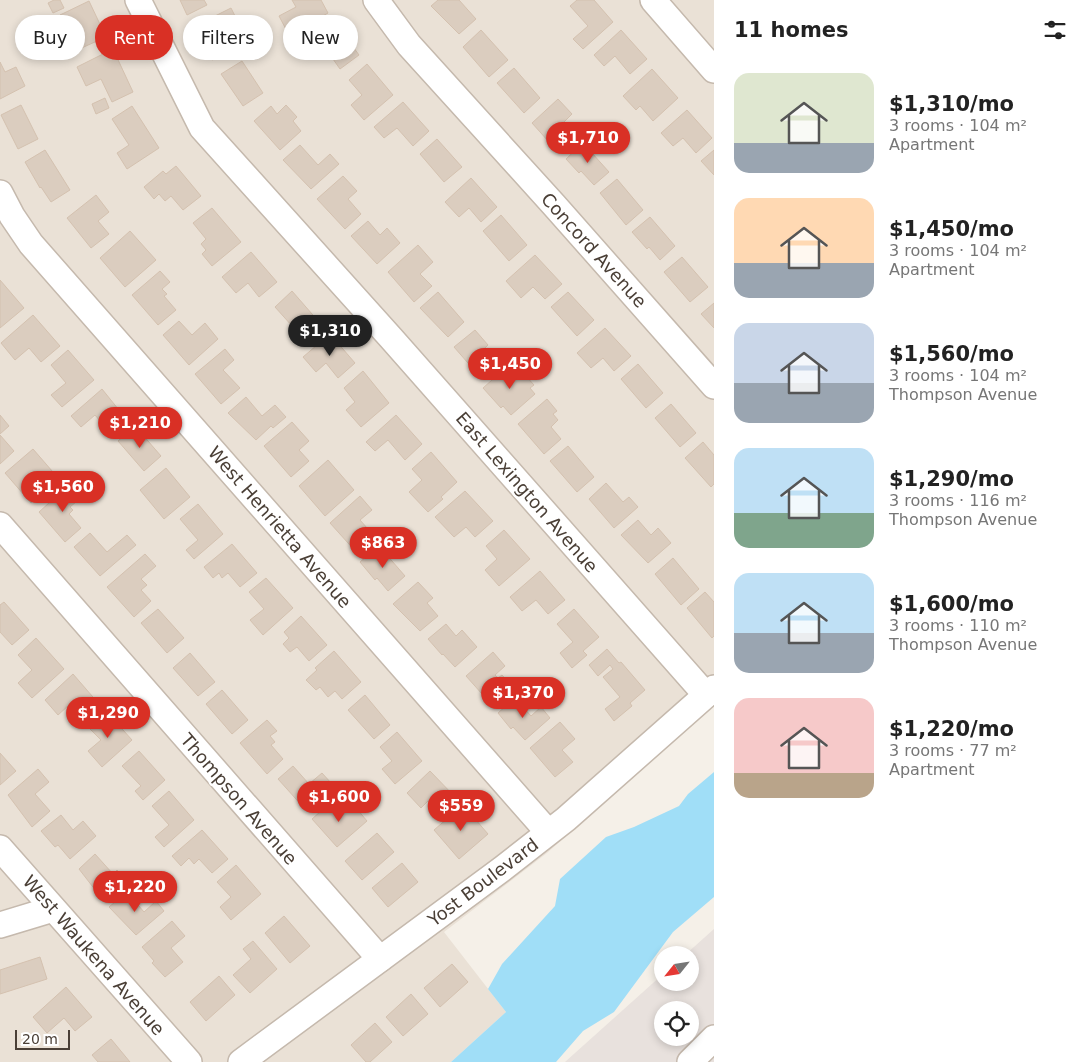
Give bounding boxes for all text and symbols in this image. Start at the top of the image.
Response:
chip: Buy [15,15,85,60]
chip: Rent [95,15,173,60]
chip: Filters [183,15,273,60]
chip: New [283,15,358,60]
icon: filters [1041,16,1069,44]
text: 11 homes [734,18,849,42]
text: $1,310/mo [889,92,1014,116]
icon: home [774,93,834,153]
text: 3 rooms · 104 m² [889,116,1027,135]
pin: $1,710 [547,121,629,164]
text: $1,710 [557,128,619,147]
text: Apartment [889,135,975,154]
street label: Concord Avenue [537,188,651,312]
text: $1,450/mo [889,217,1014,241]
icon: home [774,218,834,278]
text: 3 rooms · 104 m² [889,241,1027,260]
text: Apartment [889,260,975,279]
pin: $1,310 [289,314,371,357]
text: $1,310 [299,321,361,340]
text: $1,560/mo [889,342,1014,366]
icon: home [774,343,834,403]
pin: $1,450 [469,348,551,390]
text: $1,450 [479,354,541,373]
text: 3 rooms · 104 m² [889,366,1027,385]
text: Thompson Avenue [889,385,1037,404]
pin: $1,210 [99,406,181,449]
street label: East Lexington Avenue [452,408,602,576]
text: $1,210 [109,413,171,432]
street label: West Henrietta Avenue [204,442,356,612]
text: $1,290/mo [889,467,1014,491]
icon: home [774,468,834,528]
pin: $1,560 [22,470,104,513]
text: $1,560 [32,477,94,496]
text: 3 rooms · 116 m² [889,491,1027,510]
text: Thompson Avenue [889,510,1037,529]
pin: $863 [353,526,413,569]
text: $863 [361,533,405,552]
text: $1,600/mo [889,592,1014,616]
icon: home [774,593,834,653]
text: 3 rooms · 110 m² [889,616,1027,635]
text: Thompson Avenue [889,635,1037,654]
pin: $1,370 [482,676,564,719]
text: $1,370 [492,683,554,702]
pin: $1,290 [67,696,149,739]
text: $1,290 [77,703,139,722]
text: $1,220/mo [889,717,1014,741]
icon: home [774,718,834,778]
street label: Thompson Avenue [176,728,302,869]
text: 3 rooms · 77 m² [889,741,1017,760]
text: Apartment [889,760,975,779]
pin: $1,600 [298,780,380,823]
text: $1,600 [308,787,370,806]
pin: $559 [431,790,491,832]
text: $559 [439,796,483,815]
street label: Yost Boulevard [423,834,542,931]
pin: $1,220 [94,870,176,913]
street label: West Waukena Avenue [19,871,169,1039]
text: $1,220 [104,877,166,896]
north arrow [654,946,699,991]
map controls [654,946,699,1046]
button: locate [654,1001,699,1046]
scale bar [15,1027,70,1050]
text: 20 m [22,1031,58,1047]

